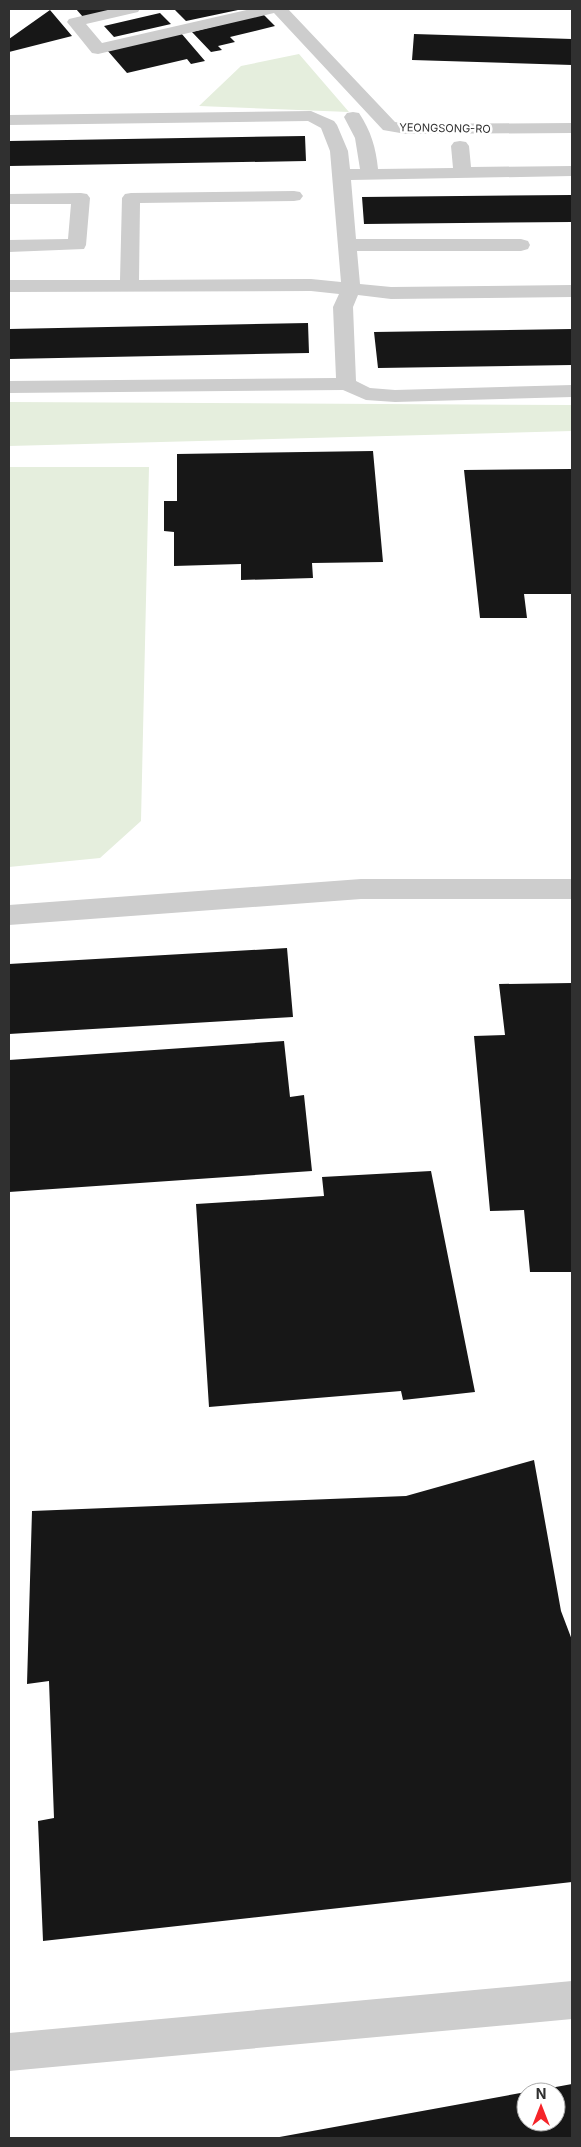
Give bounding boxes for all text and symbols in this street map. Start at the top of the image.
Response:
street label: YEONGSONG-RO [399,120,491,136]
north arrow [516,2082,566,2132]
text: N [536,2085,546,2102]

